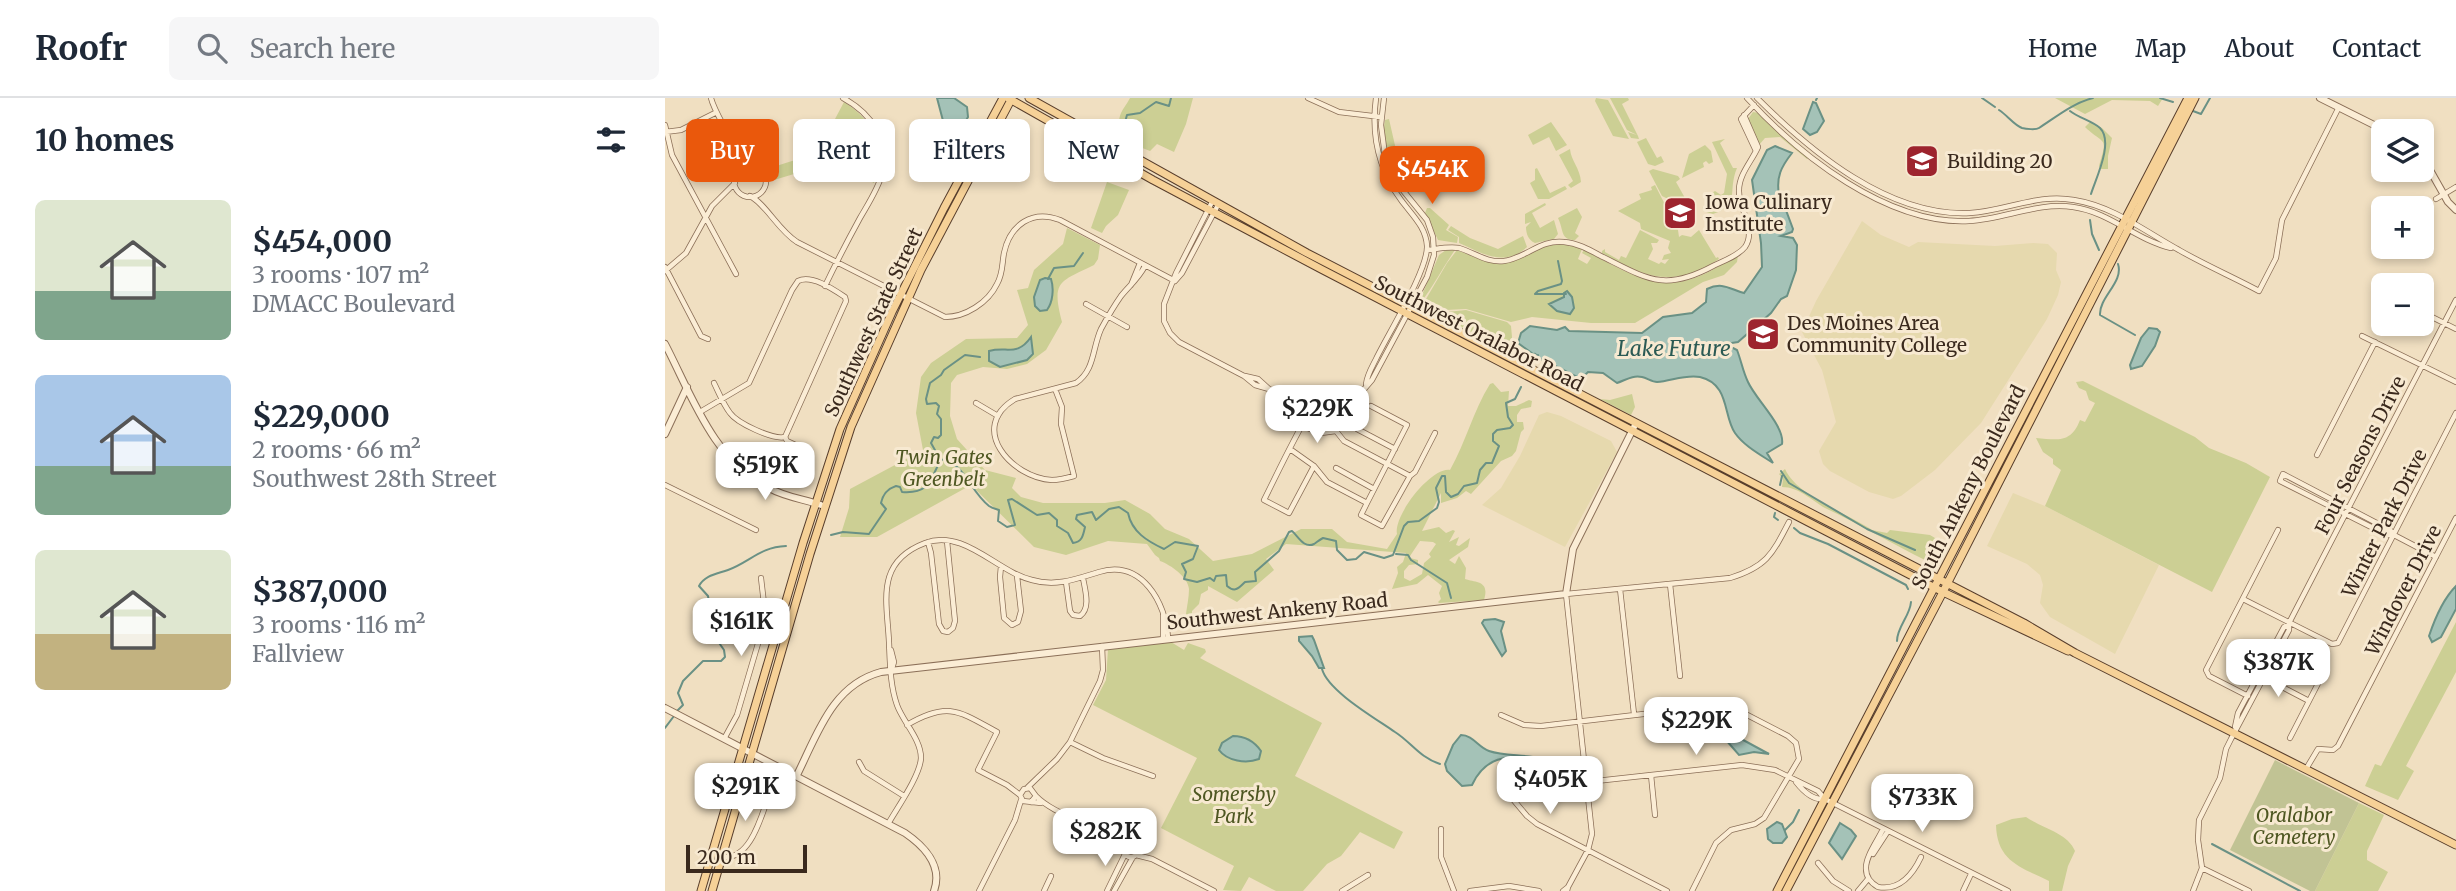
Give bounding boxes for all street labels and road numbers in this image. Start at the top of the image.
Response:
street label: Southwest State Street [819,223,928,420]
street label: Southwest Oralabor Road [1370,270,1588,396]
street label: Four Seasons Drive [2310,372,2410,538]
street label: South Ankeny Boulevard [1906,381,2030,593]
street label: Winter Park Drive [2336,445,2432,602]
street label: Windover Drive [2359,521,2446,660]
street label: Southwest Ankeny Road [1165,587,1389,635]

